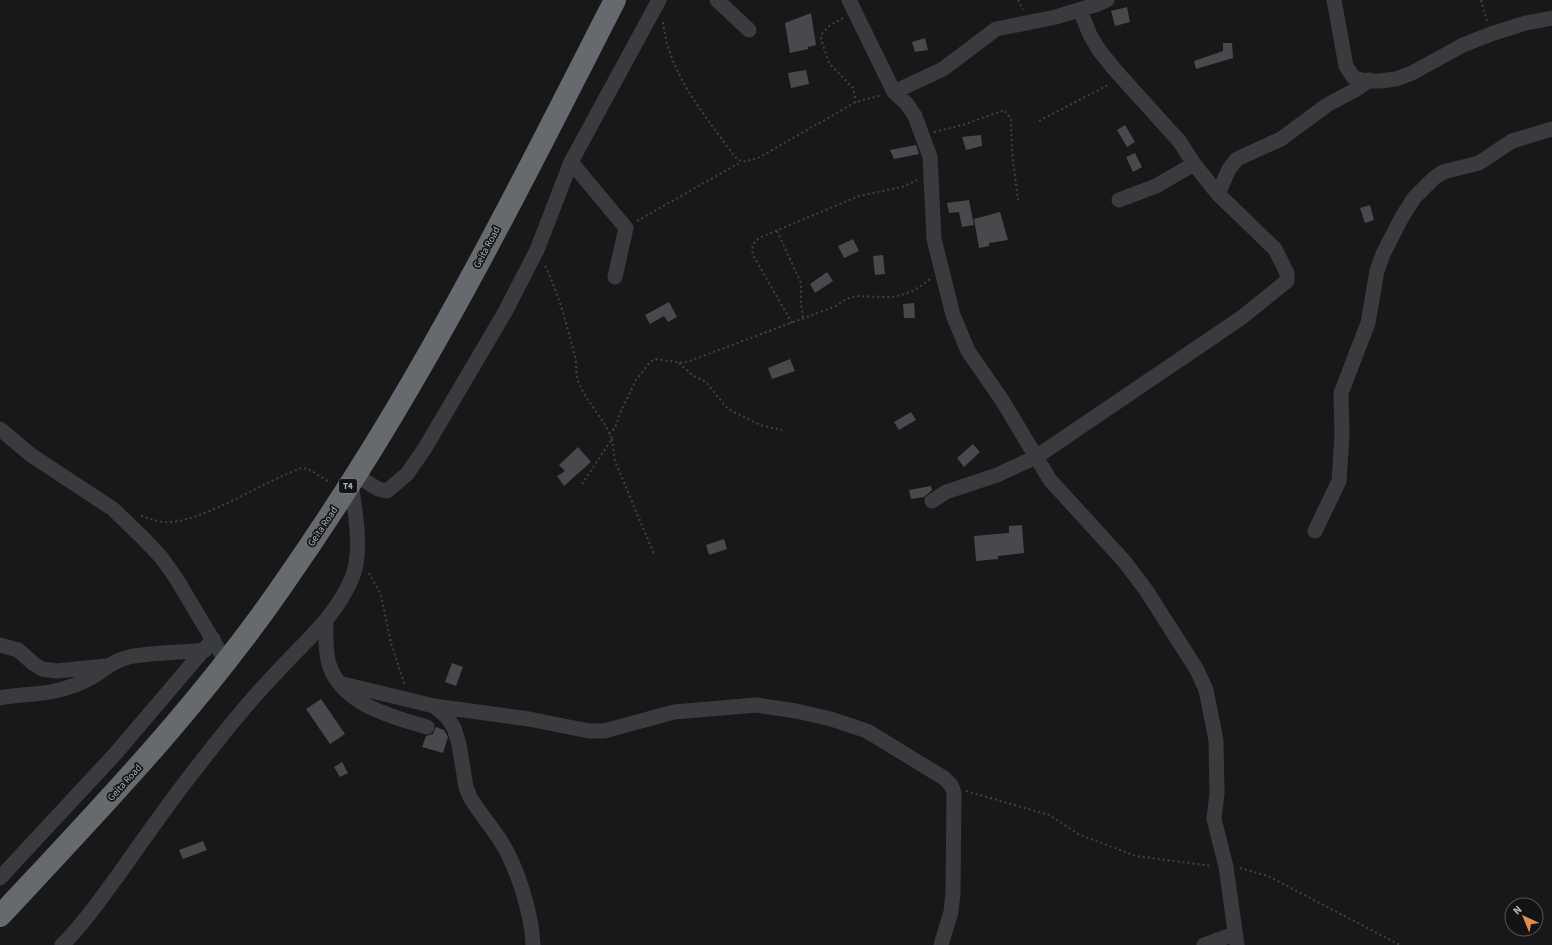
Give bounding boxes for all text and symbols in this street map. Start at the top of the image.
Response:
street label: Geita Road [470,224,504,271]
road number: T4 [339,479,357,493]
street label: Geita Road [304,504,341,549]
street label: Geita Road [104,761,145,804]
north arrow [1504,897,1544,937]
text: N [1510,902,1525,918]

